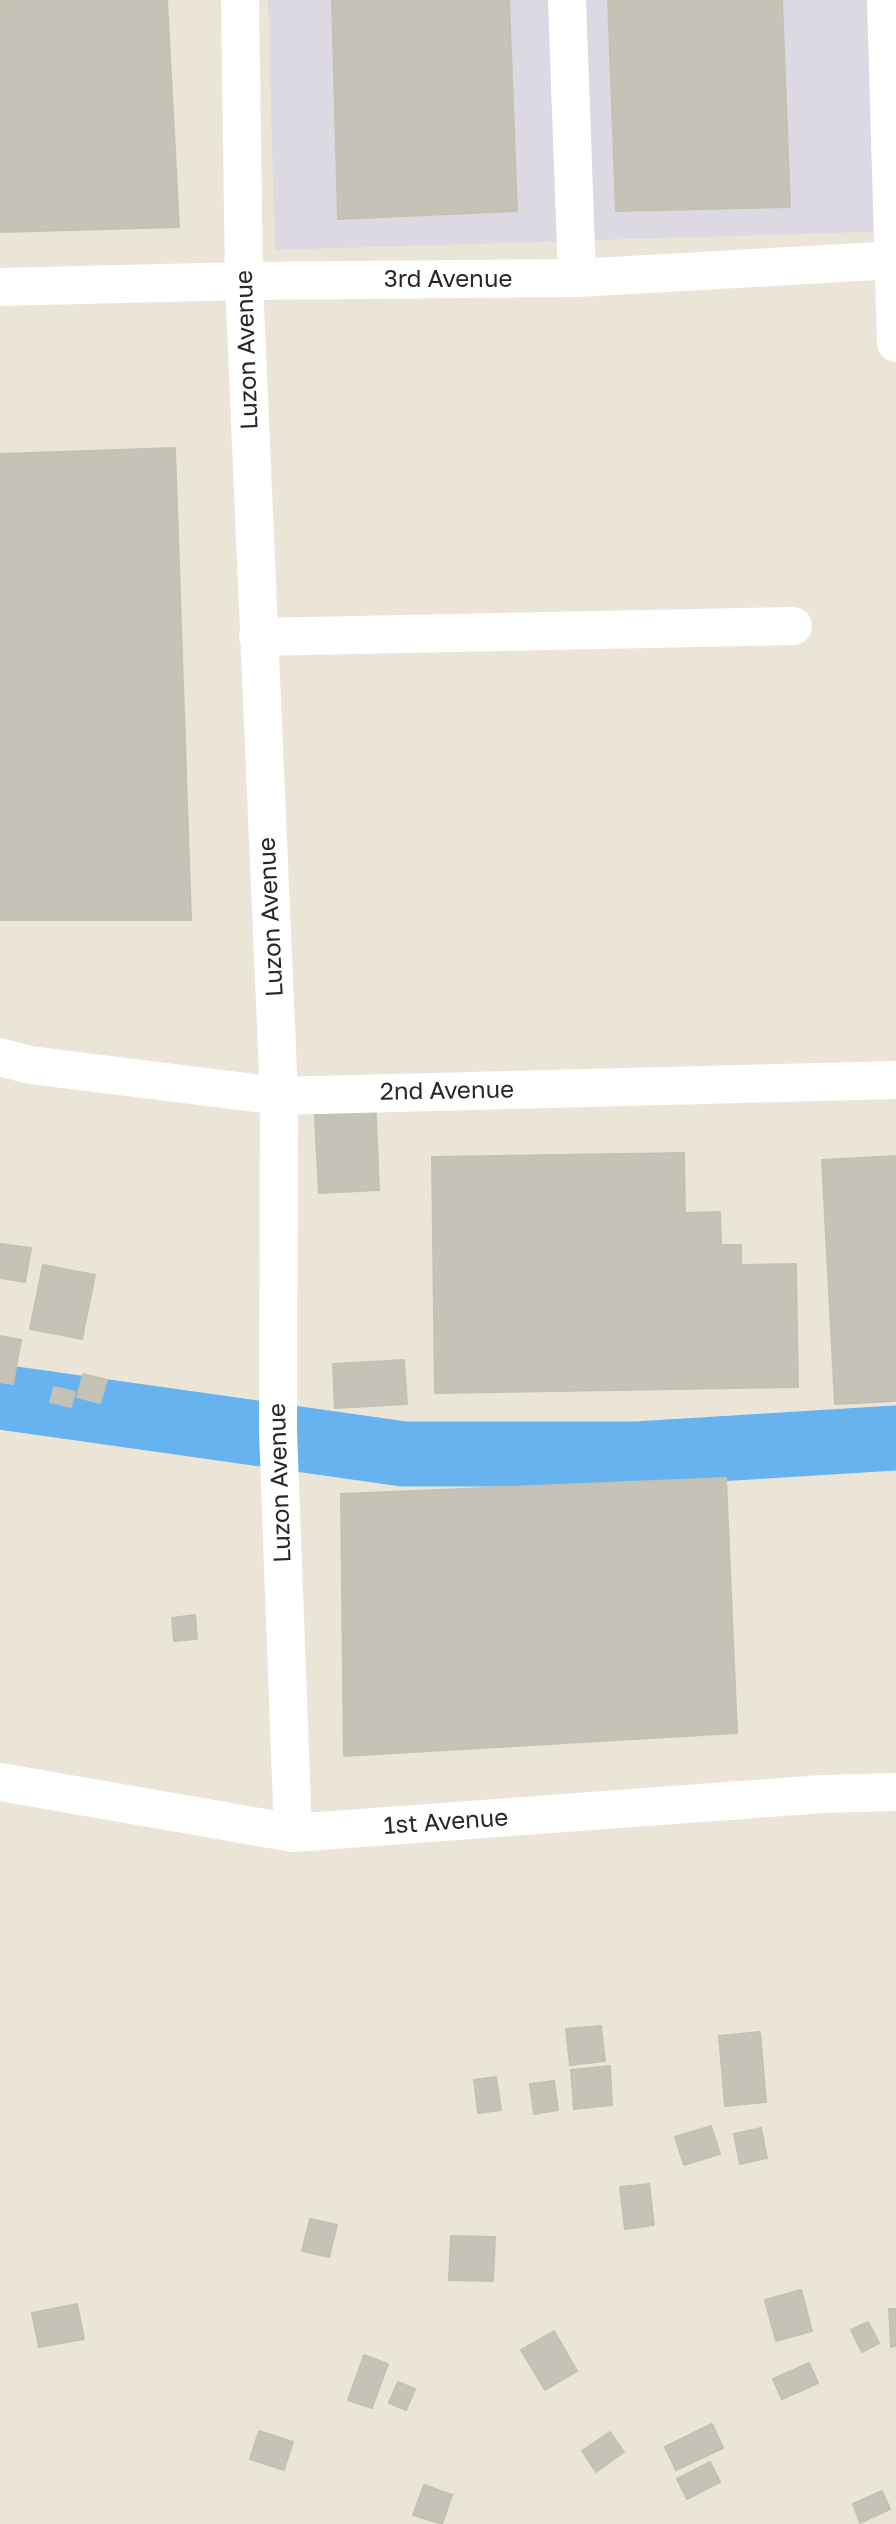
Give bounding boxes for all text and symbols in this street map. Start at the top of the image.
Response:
street label: 3rd Avenue [384,265,512,293]
street label: Luzon Avenue [230,270,264,430]
street label: Luzon Avenue [252,836,290,998]
street label: 2nd Avenue [380,1075,514,1107]
street label: Luzon Avenue [263,1403,297,1563]
street label: 1st Avenue [383,1803,509,1841]

